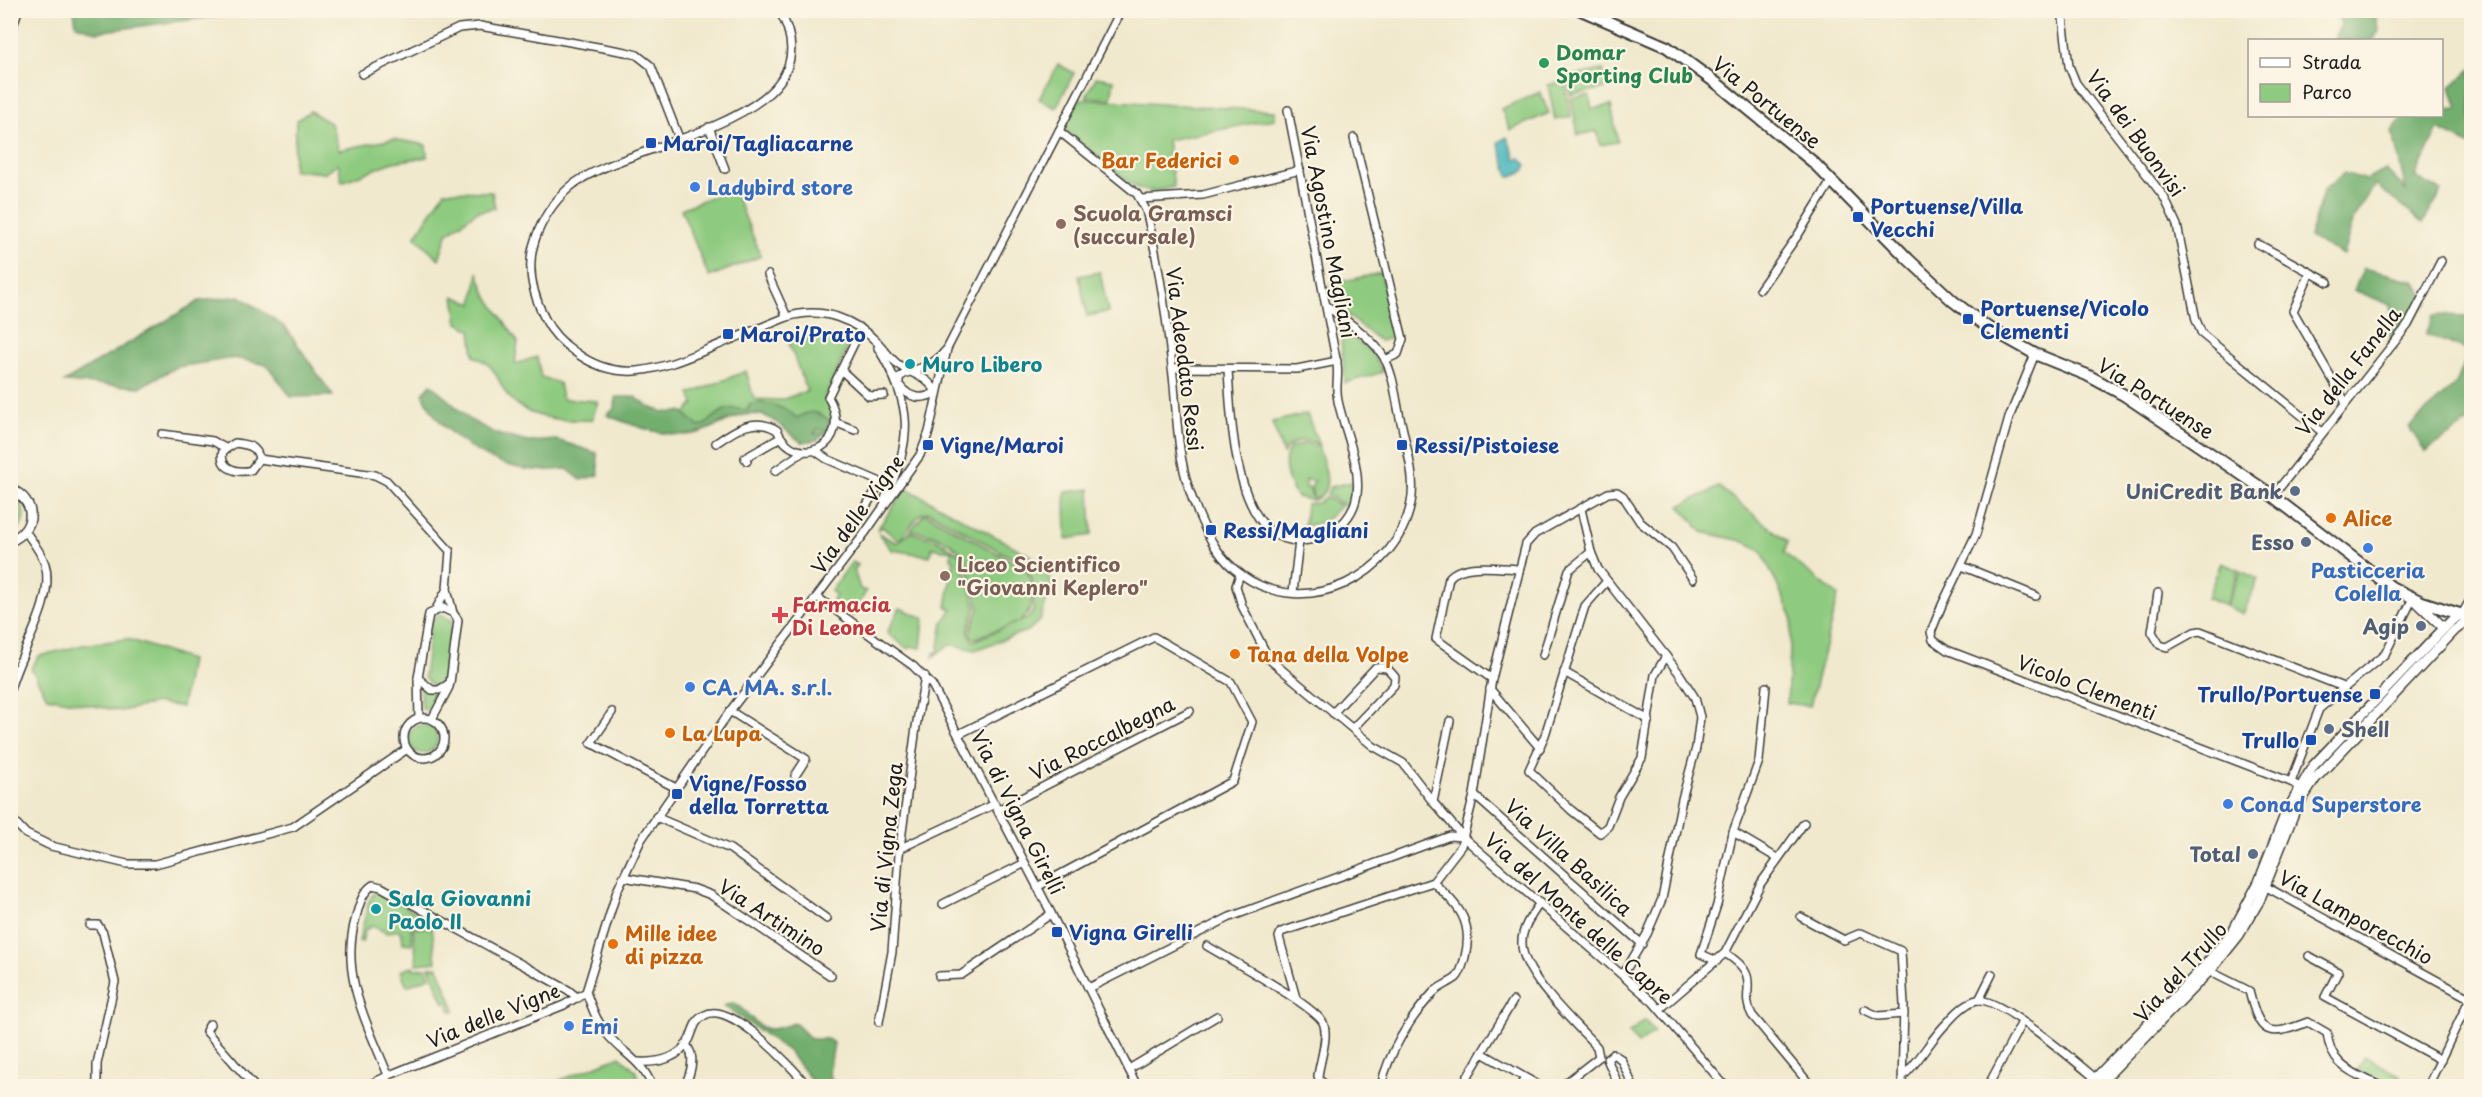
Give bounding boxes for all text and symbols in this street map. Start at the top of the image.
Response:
place label: Domar Sporting Club [1556,37,1693,90]
legend [2248,39,2443,117]
text: Strada [2302,48,2362,75]
street label: Via Portuense [1706,49,1828,155]
marker: Domar Sporting Club [1537,56,1551,70]
street label: Via dei Buonvisi [2079,63,2193,203]
text: Parco [2302,78,2352,105]
street label: Via Agostino Magliani [1294,123,1364,341]
place label: Maroi/Tagliacarne [663,128,853,158]
marker: Maroi/Tagliacarne [644,136,658,150]
place label: Bar Federici [1101,145,1222,175]
marker: Bar Federici [1227,153,1241,167]
place label: Ladybird store [707,172,853,202]
marker: Ladybird store [688,180,702,194]
place label: Portuense/Villa Vecchi [1870,191,2024,244]
place label: Scuola Gramsci (succursale) [1073,198,1232,251]
marker: Portuense/Villa Vecchi [1851,210,1865,224]
marker: Scuola Gramsci (succursale) [1054,217,1068,231]
street label: Via Adeodato Ressi [1159,265,1211,453]
place label: Portuense/Vicolo Clementi [1980,293,2149,346]
street label: Via della Fanella [2288,300,2408,442]
marker: Portuense/Vicolo Clementi [1961,312,1975,326]
place label: Maroi/Prato [740,319,866,349]
marker: Maroi/Prato [721,327,735,341]
place label: Muro Libero [922,349,1042,379]
street label: Via Portuense [2092,350,2220,446]
marker: Muro Libero [903,357,917,371]
place label: Vigne/Maroi [940,430,1064,460]
place label: Ressi/Pistoiese [1414,430,1559,460]
marker: Vigne/Maroi [921,438,935,452]
marker: Ressi/Pistoiese [1395,438,1409,452]
street label: Via delle Vigne [803,448,911,580]
place label: UniCredit Bank [2125,476,2284,506]
marker: UniCredit Bank [2288,484,2302,498]
place label: Alice [2342,503,2392,533]
marker: Alice [2324,511,2338,525]
place label: Ressi/Magliani [1223,515,1369,545]
marker: Ressi/Magliani [1204,523,1218,537]
place label: Esso [2251,527,2294,557]
marker: Esso [2299,535,2313,549]
marker: Pasticceria Colella [2361,541,2375,555]
place label: Liceo Scientifico "Giovanni Keplero" [957,549,1148,602]
place label: Pasticceria Colella [2311,555,2425,608]
marker: Liceo Scientifico "Giovanni Keplero" [938,569,952,583]
place label: Farmacia Di Leone [792,589,891,642]
marker: Farmacia Di Leone [773,608,787,622]
place label: Agip [2363,611,2409,641]
marker: Agip [2414,619,2428,633]
place label: Tana della Volpe [1247,639,1409,669]
marker: Tana della Volpe [1228,647,1242,661]
street label: Vicolo Clementi [2013,647,2161,727]
place label: CA. MA. s.r.l. [702,672,832,702]
place label: Trullo/Portuense [2197,679,2363,709]
marker: CA. MA. s.r.l. [683,680,697,694]
marker: Trullo/Portuense [2368,687,2382,701]
street label: Via Roccalbegna [1024,688,1180,788]
place label: Shell [2341,714,2389,744]
place label: La Lupa [682,718,762,748]
marker: Shell [2322,722,2336,736]
street label: Via di Vigna Girelli [964,725,1072,899]
place label: Trullo [2241,725,2299,755]
marker: La Lupa [663,726,677,740]
marker: Trullo [2304,733,2318,747]
street label: Via di Vigna Zega [862,760,910,933]
place label: Vigne/Fosso della Torretta [689,768,829,821]
marker: Vigne/Fosso della Torretta [670,787,684,801]
place label: Conad Superstore [2240,789,2422,819]
street label: Via Villa Basilica [1499,792,1639,922]
marker: Conad Superstore [2221,797,2235,811]
street label: Via del Monte delle Capre [1478,825,1680,1011]
place label: Total [2189,839,2241,869]
marker: Total [2246,847,2260,861]
street label: Via Lamporecchio [2273,862,2439,972]
street label: Via Artimino [713,871,831,963]
place label: Sala Giovanni Paolo II [388,883,531,936]
marker: Sala Giovanni Paolo II [369,902,383,916]
street label: Via del Trullo [2126,915,2234,1029]
place label: Vigna Girelli [1069,917,1193,947]
place label: Mille idee di pizza [625,918,717,971]
marker: Vigna Girelli [1050,925,1064,939]
marker: Mille idee di pizza [606,937,620,951]
street label: Via delle Vigne [422,975,564,1055]
place label: Emi [581,1011,618,1041]
marker: Emi [562,1019,576,1033]

